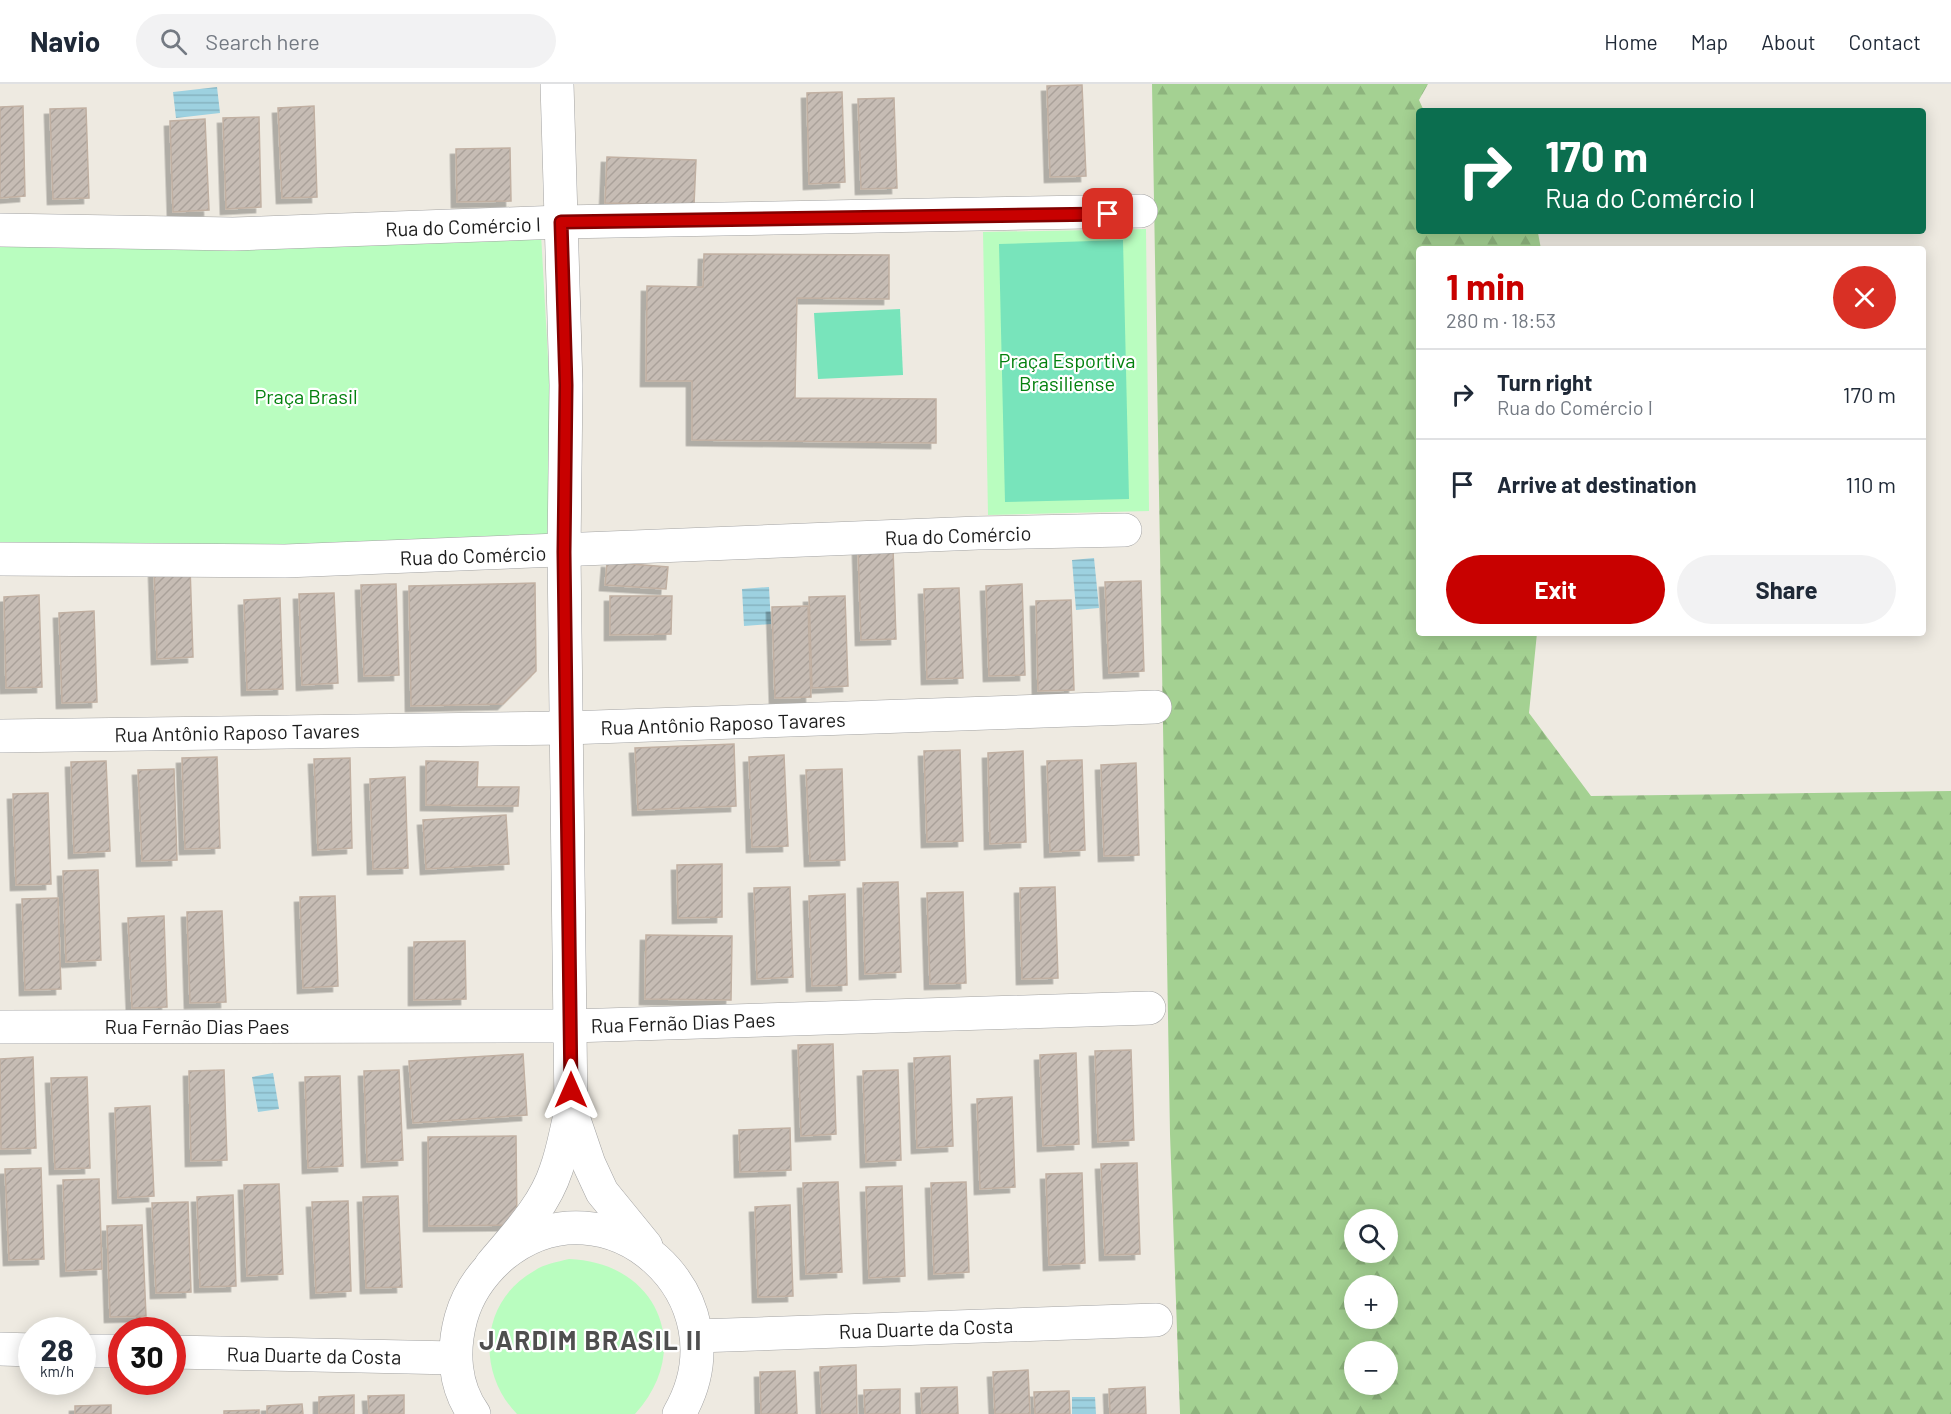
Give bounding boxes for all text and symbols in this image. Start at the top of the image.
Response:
search box [136,14,556,68]
text: Navio [30,24,100,58]
icon: search [157,25,190,58]
text: Search here [205,28,320,54]
text: Home [1604,29,1658,54]
text: Map [1691,29,1728,54]
text: About [1761,29,1816,54]
text: Contact [1849,29,1921,54]
text: 170 m [1545,130,1648,180]
icon: right [1446,132,1524,210]
text: Rua do Comércio I [1545,181,1755,213]
pin [1082,188,1133,239]
icon: arrive [1091,197,1124,230]
street label: Rua do Comércio I [385,211,541,241]
text: 1 min [1446,264,1525,307]
button: close [1833,266,1896,329]
text: 280 m · 18:53 [1446,308,1556,332]
park label: Praça Esportiva Brasiliense [999,348,1135,395]
text: Turn right [1497,369,1592,395]
icon: right [1446,378,1479,411]
text: 170 m [1843,381,1896,407]
park label: Praça Brasil [254,384,358,408]
text: Rua do Comércio I [1497,395,1653,419]
icon: arrive [1446,468,1479,501]
text: Arrive at destination [1497,471,1696,497]
text: 110 m [1846,471,1896,497]
street label: Rua do Comércio [884,520,1032,550]
street label: Rua do Comércio [399,540,547,570]
button: Exit [1446,555,1665,624]
button: Share [1677,555,1896,624]
street label: Rua Antônio Raposo Tavares [600,707,846,739]
street label: Rua Antônio Raposo Tavares [114,718,360,746]
street label: Rua Fernão Dias Paes [590,1007,776,1037]
street label: Rua Fernão Dias Paes [105,1014,289,1038]
position arrow [539,1058,603,1122]
map controls [1344,1209,1398,1395]
button: search [1344,1209,1398,1263]
button: + [1344,1275,1398,1329]
street label: Rua Duarte da Costa [838,1313,1014,1343]
speed limit sign: 30 [108,1317,186,1395]
district label: JARDIM BRASIL II [479,1324,703,1355]
text: 28 [40,1331,74,1367]
street label: Rua Duarte da Costa [226,1341,402,1369]
button: − [1344,1341,1398,1395]
text: km/h [40,1362,74,1380]

